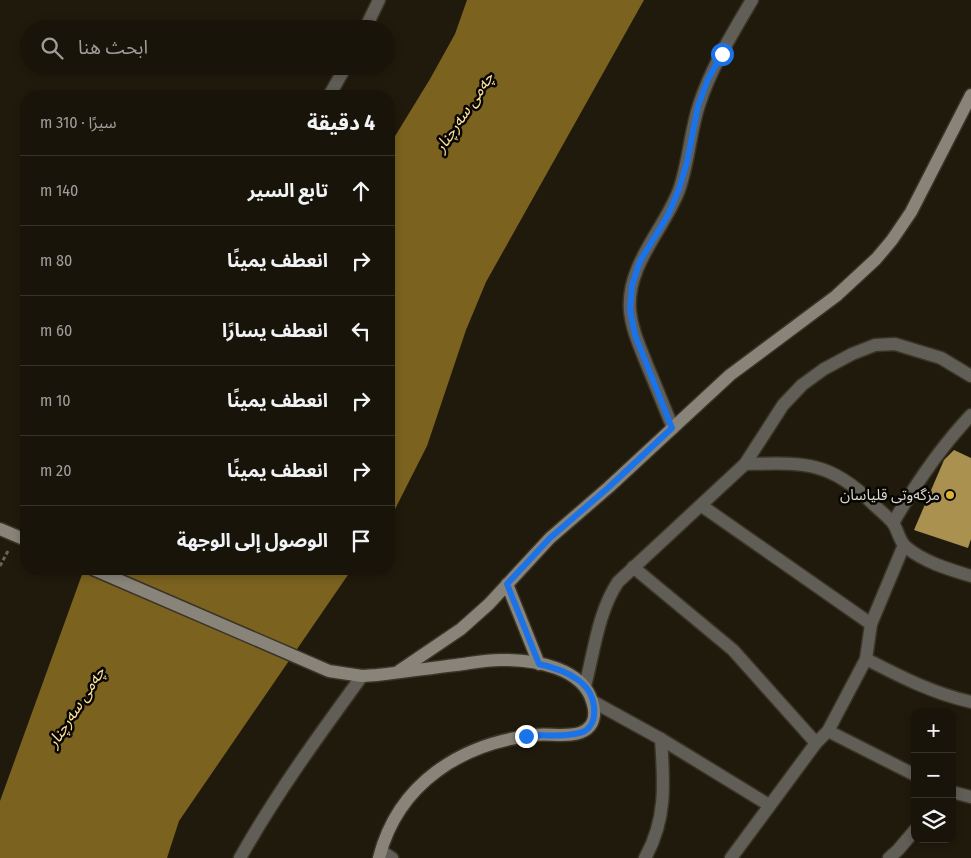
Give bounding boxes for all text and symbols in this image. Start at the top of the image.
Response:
search box [20,20,395,75]
icon: search [38,34,66,62]
text: ابحث هنا [78,36,148,59]
route start [711,43,734,66]
water label: چەمی سەرچنار [429,68,499,158]
text: 4 دقيقة [307,110,375,136]
text: سيرًا · 310 m [40,113,117,132]
icon: ahead [347,177,375,205]
text: تابع السير [248,179,328,202]
text: 140 m [40,181,78,200]
icon: right [347,247,375,275]
text: انعطف يمينًا [227,249,328,272]
text: 80 m [40,251,72,270]
icon: left [347,317,375,345]
text: انعطف يسارًا [222,319,328,342]
text: 60 m [40,321,72,340]
icon: right [347,387,375,415]
text: انعطف يمينًا [227,389,328,412]
text: 10 m [40,391,71,410]
icon: right [347,457,375,485]
text: انعطف يمينًا [227,459,328,482]
text: 20 m [40,461,71,480]
place label: مزگەوتی قلیاسان [840,486,940,504]
marker: مزگەوتی قلیاسان [944,489,956,501]
icon: arrive [347,527,375,555]
text: الوصول إلى الوجهة [177,529,328,552]
water label: چەمی سەرچنار [42,663,110,753]
map controls [911,708,956,843]
button: + [911,708,956,753]
route end [515,725,538,748]
button: − [911,753,956,798]
button: layers [911,798,956,843]

